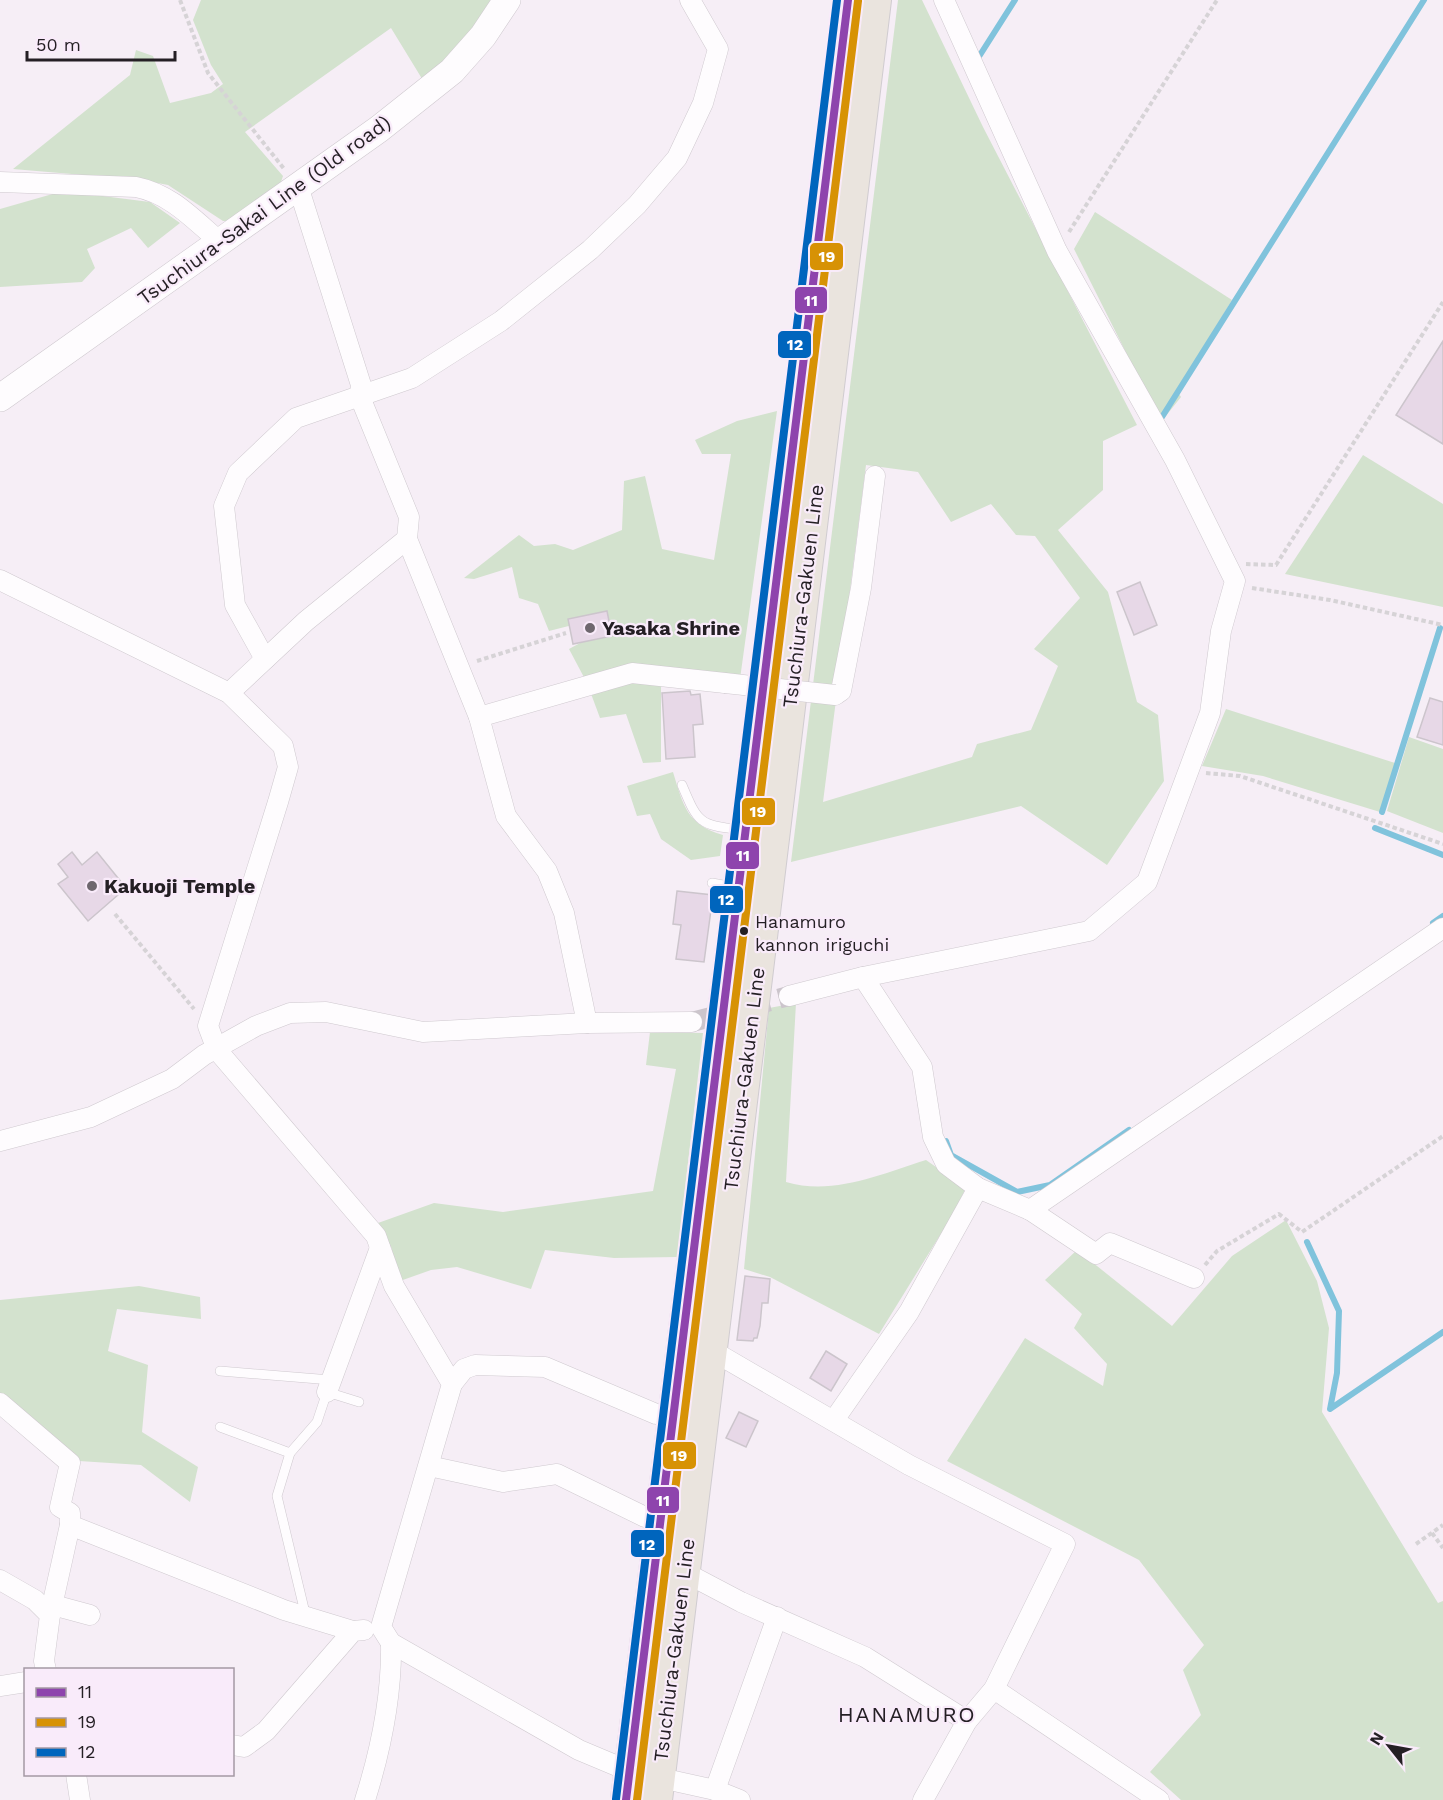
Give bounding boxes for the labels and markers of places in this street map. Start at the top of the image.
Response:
place label: Yasaka Shrine [602,616,740,640]
marker: Yasaka Shrine [583,621,597,635]
place label: Kakuoji Temple [104,874,255,898]
marker: Kakuoji Temple [85,879,99,893]
place label: Hanamuro kannon iriguchi [755,911,889,955]
marker: Hanamuro kannon iriguchi [738,925,750,937]

